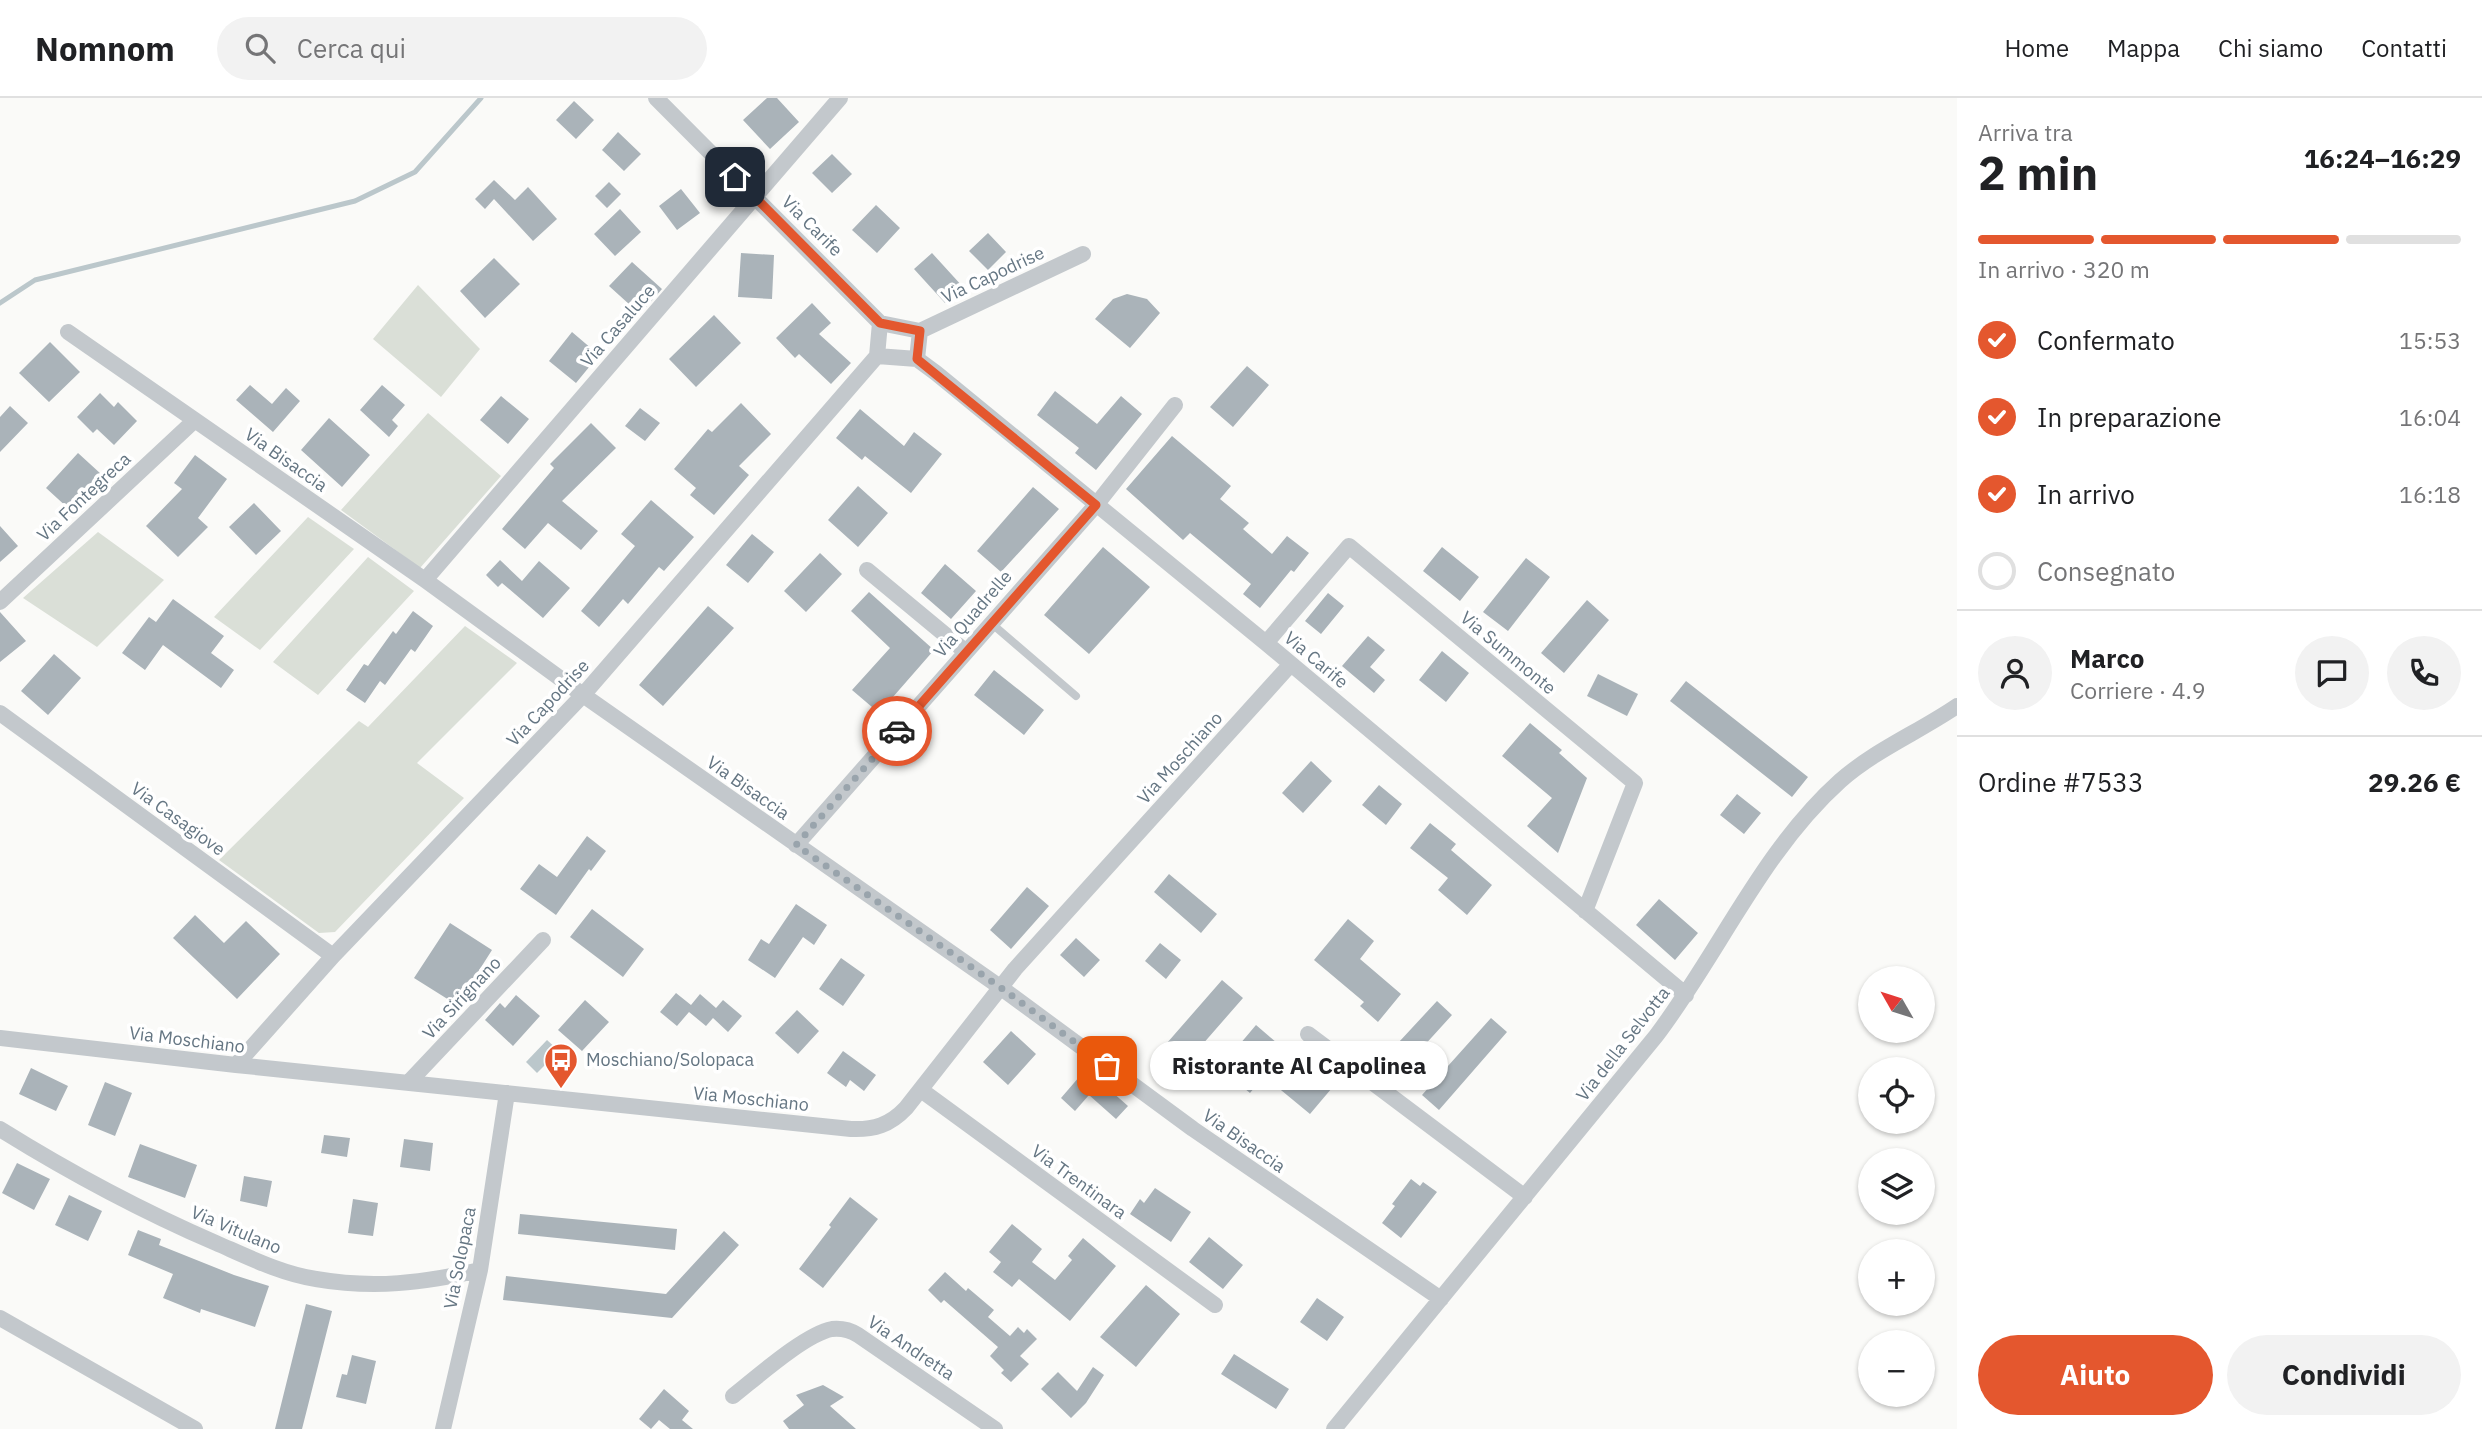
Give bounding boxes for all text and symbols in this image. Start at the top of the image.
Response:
search box [217,17,707,80]
text: Nomnom [35,27,175,70]
icon: search [241,29,279,67]
text: Cerca qui [297,31,406,65]
text: Home [2005,32,2069,64]
text: Mappa [2107,32,2180,64]
text: Chi siamo [2218,32,2323,64]
text: Contatti [2361,32,2447,64]
text: Arriva tra [1978,117,2073,147]
text: 16:24–16:29 [2304,141,2461,175]
text: 2 min [1978,143,2098,203]
pin [705,147,765,207]
icon: home [716,158,754,196]
street label: Via Carife [777,190,848,261]
street label: Via Capodrise [938,241,1048,308]
text: In arrivo · 320 m [1978,254,2150,284]
street label: Via Casaluce [575,279,660,372]
icon: check [1978,321,2016,359]
text: Confermato [2037,323,2175,357]
text: 15:53 [2399,325,2461,355]
icon: check [1978,398,2016,436]
text: In preparazione [2037,400,2222,434]
text: 16:04 [2399,402,2461,432]
street label: Via Bisaccia [240,423,333,497]
street label: Via Fontegreca [32,447,136,546]
icon: check [1978,475,2016,513]
text: In arrivo [2037,477,2135,511]
text: 16:18 [2399,479,2461,509]
text: Consegnato [2037,554,2175,588]
street label: Via Quadrelle [928,565,1017,662]
street label: Via Summonte [1456,606,1561,699]
street label: Via Carife [1279,626,1353,693]
button: person [1978,636,2052,710]
button: chat [2295,636,2369,710]
button: phone [2387,636,2461,710]
text: Marco [2070,641,2144,675]
street label: Via Capodrise [501,654,594,751]
text: Corriere · 4.9 [2070,675,2206,705]
courier [862,696,932,766]
street label: Via Moschiano [1132,707,1227,809]
icon: car [878,712,916,750]
street label: Via Bisaccia [702,751,795,825]
text: Ordine #7533 [1978,765,2144,799]
text: 29.26 € [2368,765,2461,799]
street label: Via Casagiove [127,777,230,861]
street label: Via Sirignano [417,951,506,1044]
north arrow [1858,966,1936,1043]
map controls [1858,966,1935,1407]
street label: Via della Selvotta [1571,981,1675,1106]
street label: Via Moschiano [128,1021,246,1058]
pin [1077,1036,1137,1096]
bus stop icon: Moschiano/Solopaca [542,1041,580,1090]
callout: Ristorante Al Capolinea [1149,1042,1446,1090]
icon: bag [1088,1047,1126,1085]
place label: Moschiano/Solopaca [586,1048,754,1071]
text: Ristorante Al Capolinea [1172,1050,1426,1080]
button: locate [1858,1057,1935,1134]
street label: Via Moschiano [692,1081,810,1116]
street label: Via Bisaccia [1198,1104,1291,1178]
street label: Via Trentinara [1027,1139,1132,1224]
button: layers [1858,1148,1935,1225]
street label: Via Vitulano [187,1200,285,1259]
street label: Via Solopaca [438,1205,481,1311]
button: + [1858,1239,1935,1316]
street label: Via Andretta [863,1310,959,1385]
button: − [1858,1330,1935,1407]
button: Aiuto [1978,1335,2213,1415]
button: Condividi [2227,1335,2461,1415]

